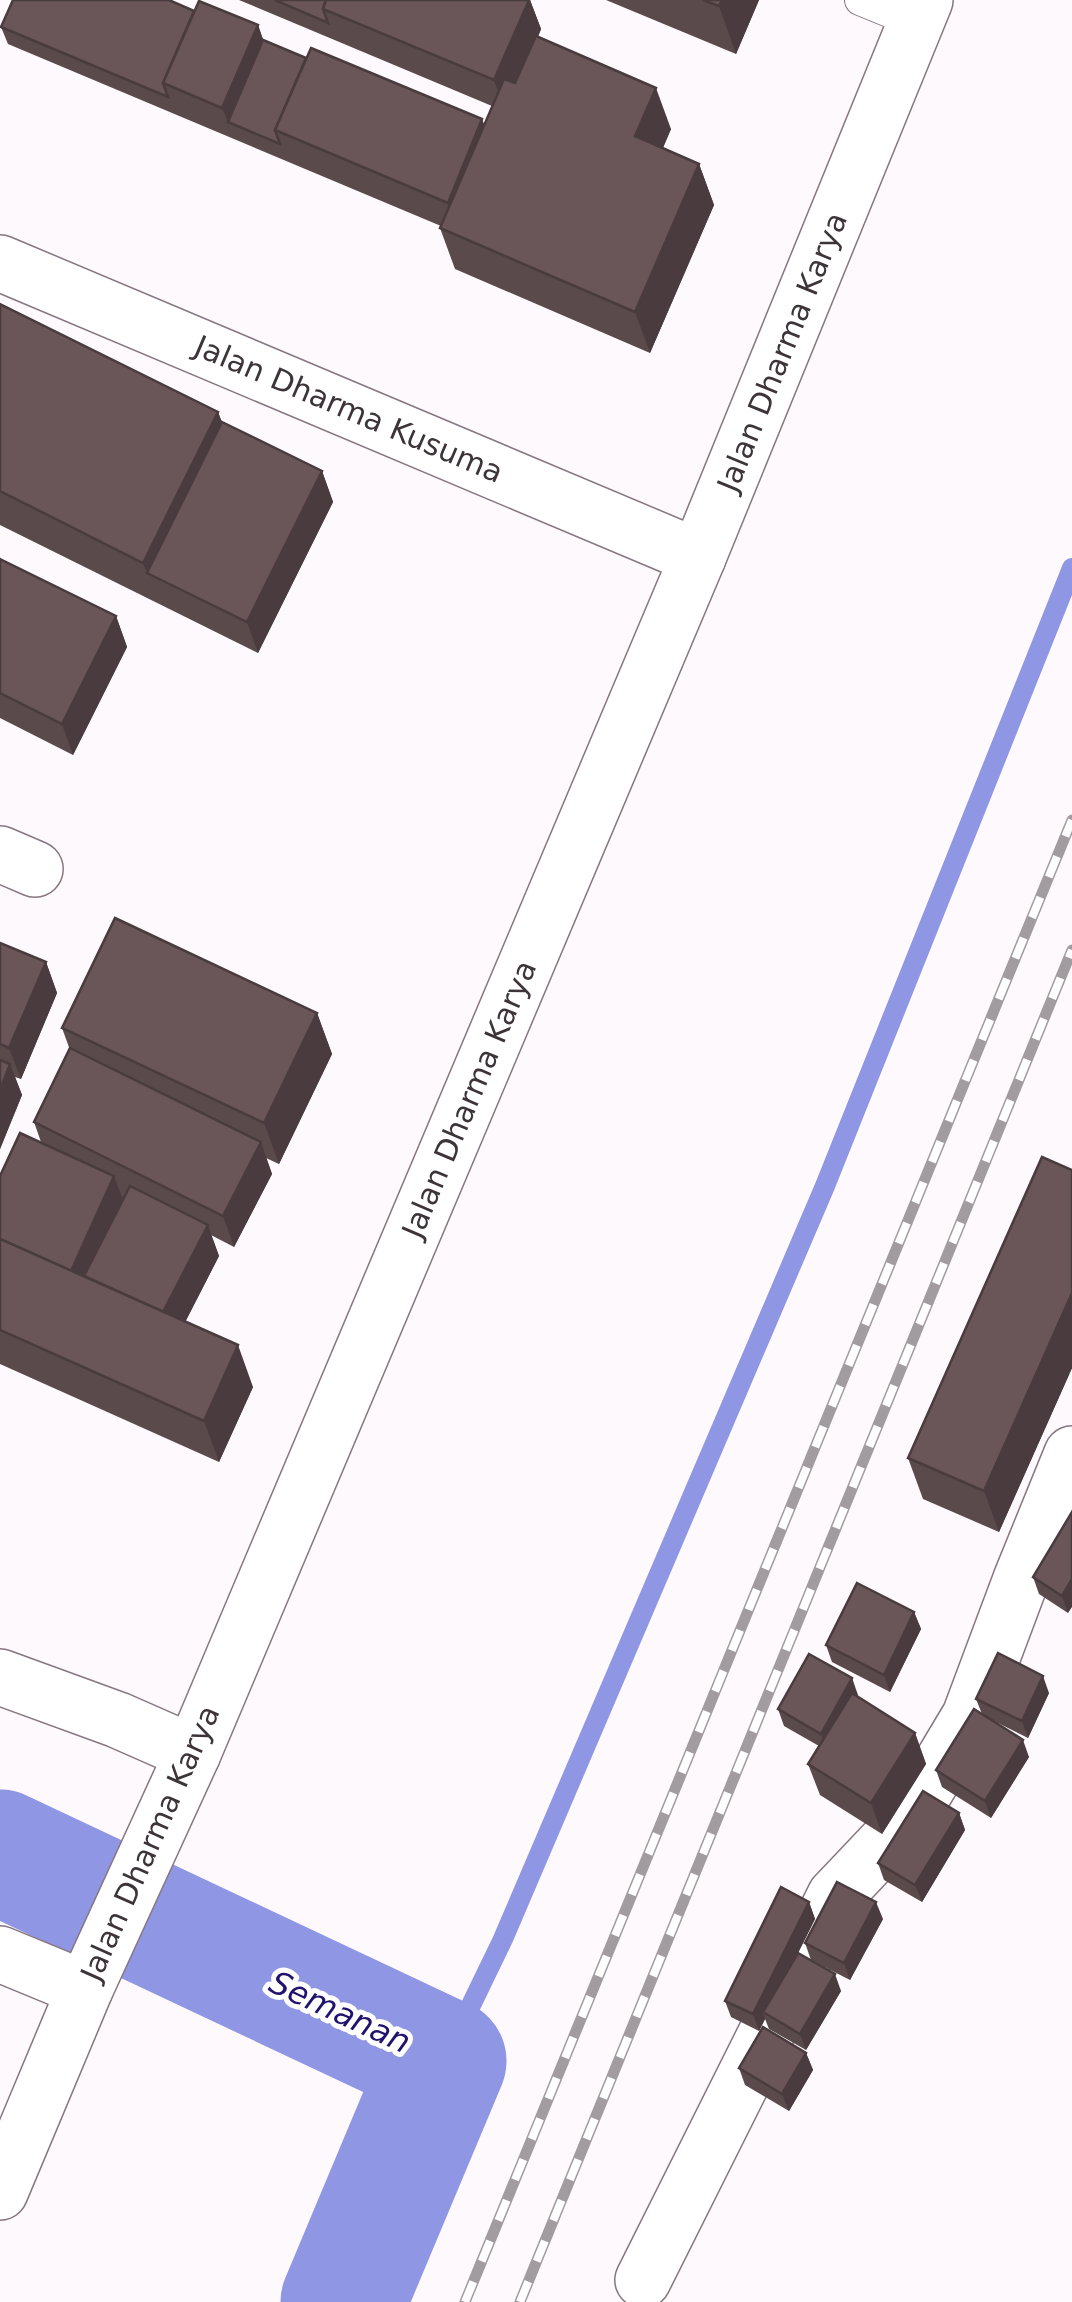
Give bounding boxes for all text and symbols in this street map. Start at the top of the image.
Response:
street label: Jalan Dharma Karya [709,207,854,499]
street label: Jalan Dharma Kusuma [188,327,508,490]
street label: Jalan Dharma Karya [394,955,543,1245]
street label: Jalan Dharma Karya [73,1700,227,1988]
water label: Semanan [264,1963,416,2061]

